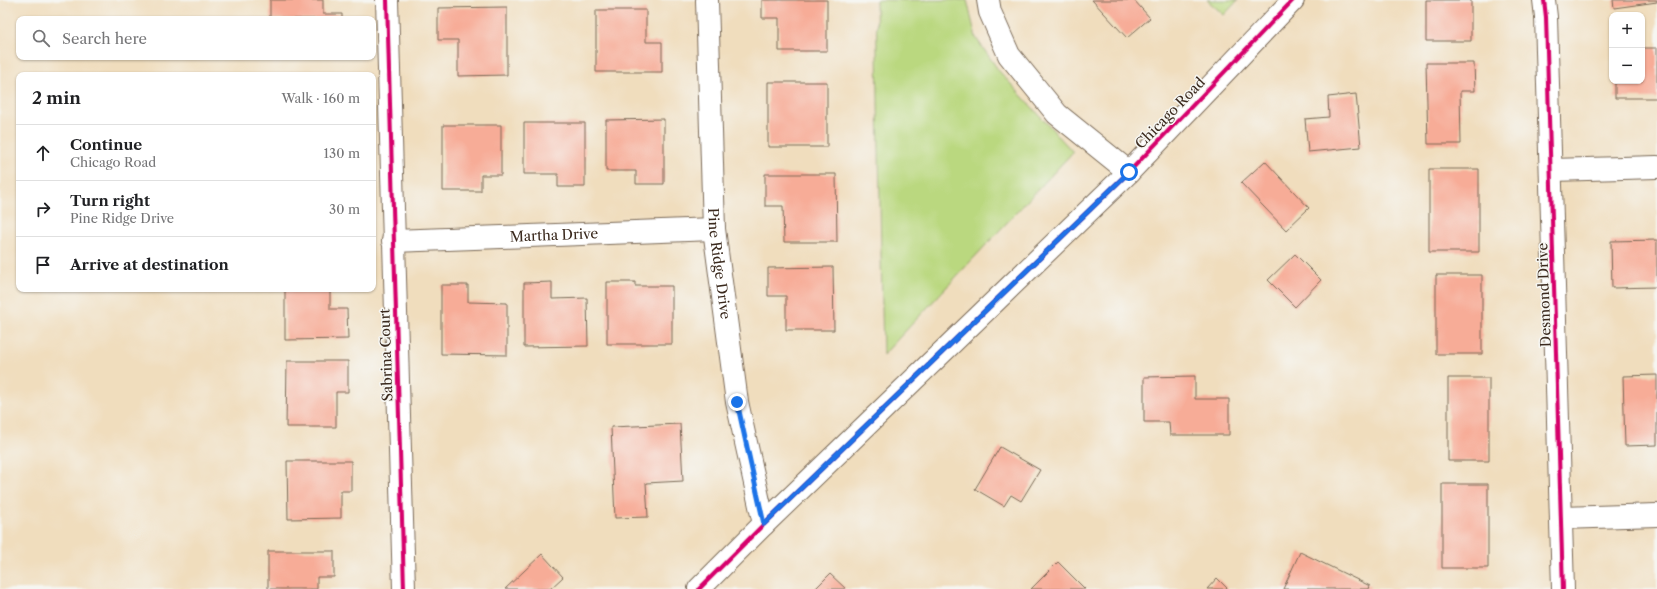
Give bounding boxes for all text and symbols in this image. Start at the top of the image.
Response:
map controls [1609,12,1645,84]
button: + [1609,12,1645,48]
search box [16,16,376,60]
icon: search [30,27,52,49]
text: Search here [62,29,147,48]
button: − [1609,48,1645,84]
street label: Chicago Road [1131,73,1209,153]
text: 2 min [32,88,81,108]
text: Walk · 160 m [281,90,360,106]
text: Continue [70,135,142,154]
icon: ahead [32,142,54,164]
text: 130 m [324,145,360,161]
text: Chicago Road [70,154,156,170]
route start [1120,163,1138,181]
text: Turn right [70,191,150,210]
icon: right [32,198,54,220]
text: 30 m [329,201,360,217]
street label: Pine Ridge Drive [704,208,735,321]
text: Pine Ridge Drive [70,210,174,226]
street label: Martha Drive [509,224,599,246]
street label: Desmond Drive [1533,242,1555,347]
icon: arrive [32,254,54,276]
text: Arrive at destination [70,255,229,274]
street label: Sabrina Court [375,308,397,402]
route end [728,393,746,411]

